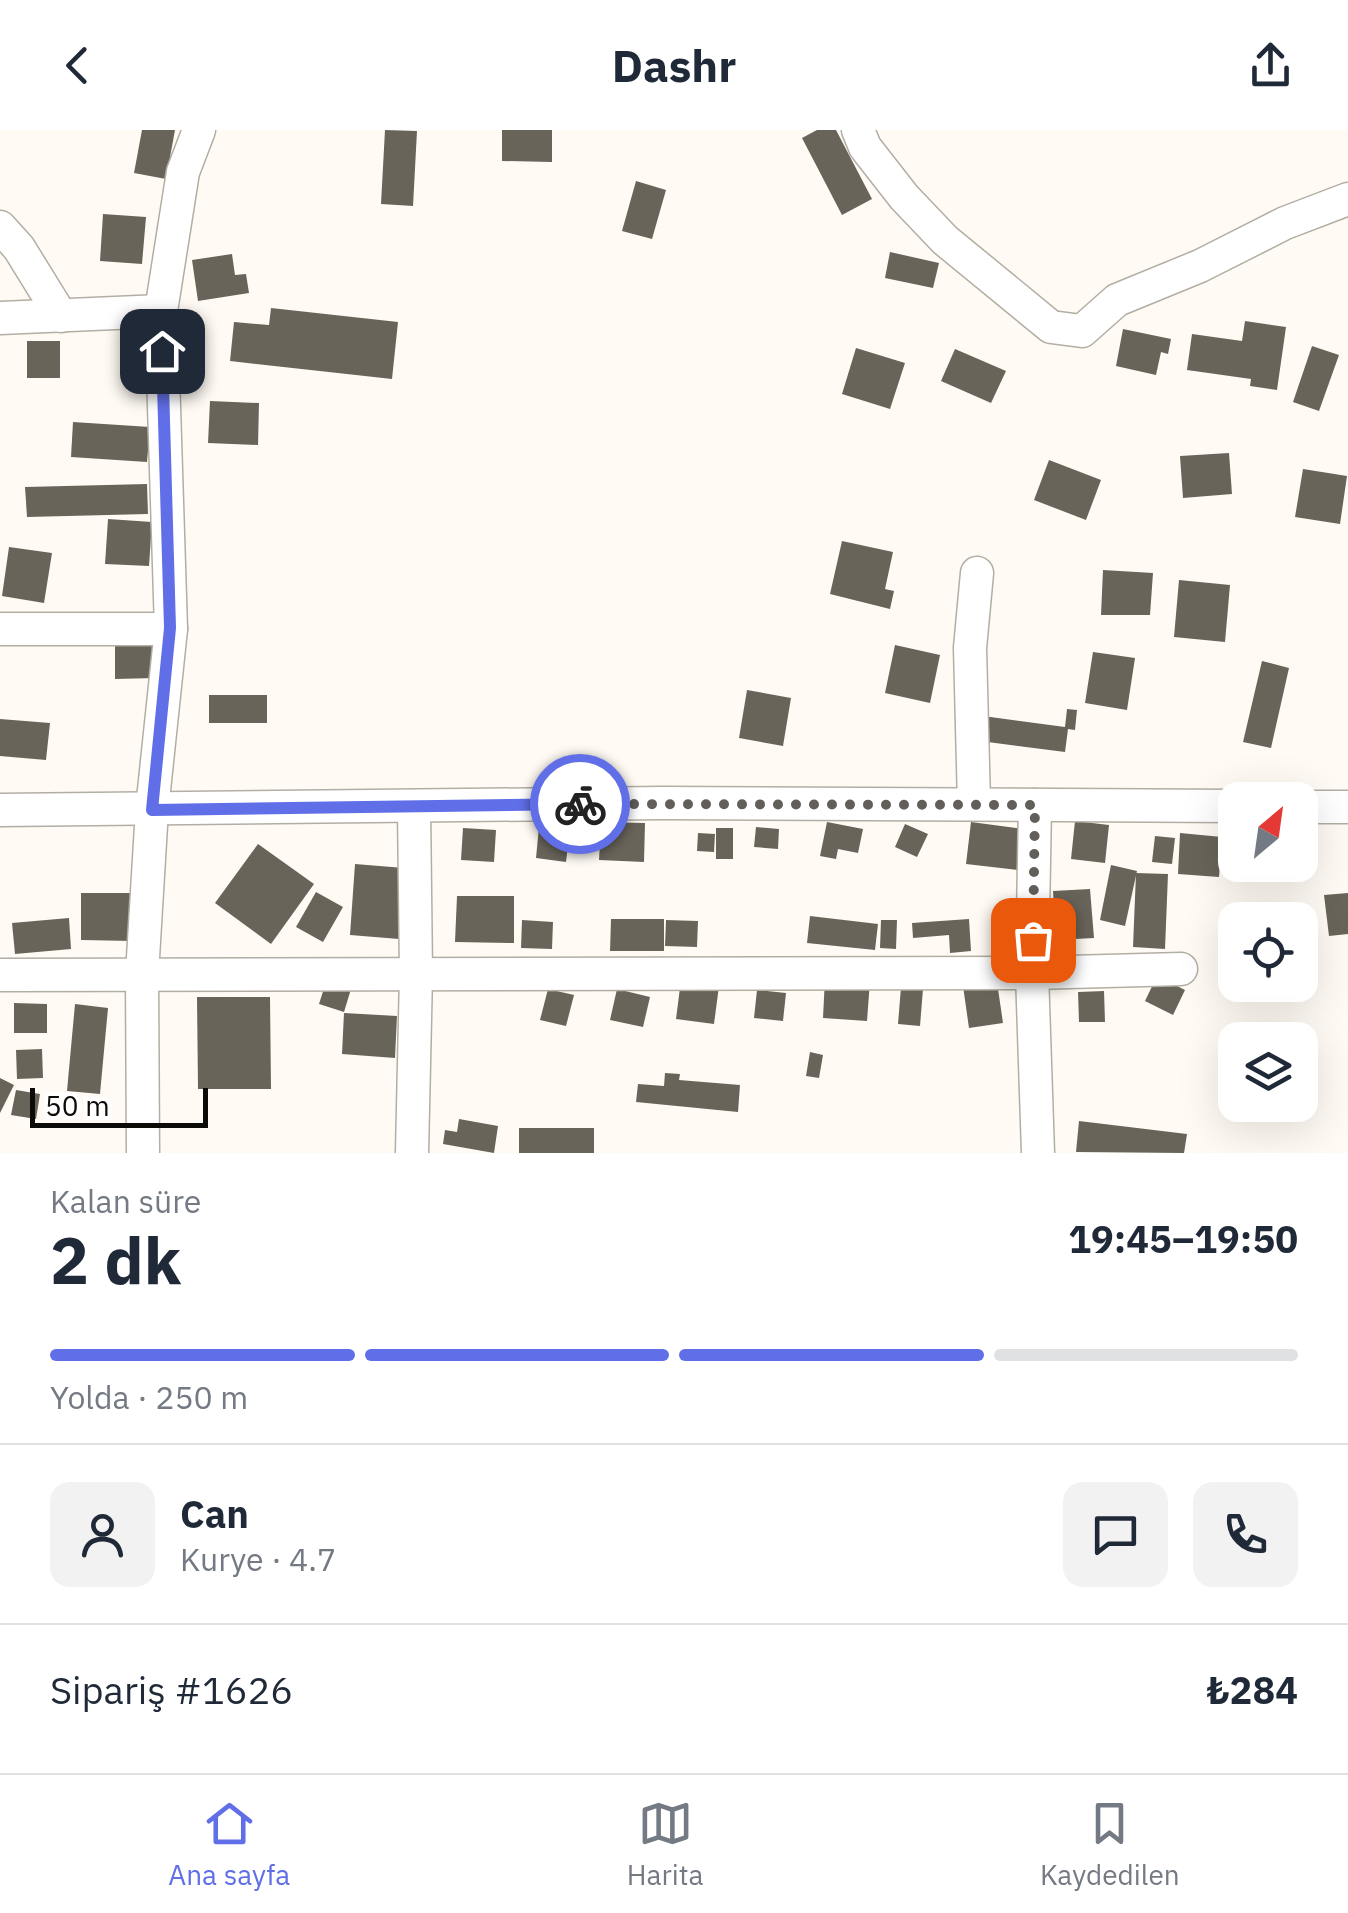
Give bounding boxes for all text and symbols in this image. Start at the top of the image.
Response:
text: Dashr [612,36,736,94]
icon: back [50,38,105,93]
icon: share [1243,38,1298,93]
pin [120,309,205,394]
icon: home [135,324,190,379]
courier [530,754,630,854]
icon: bike [553,777,608,832]
north arrow [1218,782,1318,882]
map controls [1218,782,1318,1122]
pin [991,898,1076,983]
button: locate [1218,902,1318,1002]
icon: bag [1006,913,1061,968]
button: layers [1218,1022,1318,1122]
scale bar [30,1083,208,1128]
text: 50 m [45,1087,110,1124]
text: Kalan süre [50,1180,201,1222]
text: 19:45–19:50 [1068,1214,1298,1263]
text: 2 dk [50,1217,181,1302]
text: Yolda · 250 m [50,1376,248,1418]
button: person [50,1482,155,1587]
button: chat [1063,1482,1168,1587]
button: phone [1193,1482,1298,1587]
text: Can [180,1489,249,1538]
text: Kurye · 4.7 [180,1538,336,1580]
text: Sipariş #1626 [50,1665,293,1714]
text: ₺284 [1206,1665,1298,1714]
tab: Ana sayfa [168,1796,290,1893]
tab: Harita [627,1796,704,1893]
tab: Kaydedilen [1040,1796,1180,1893]

